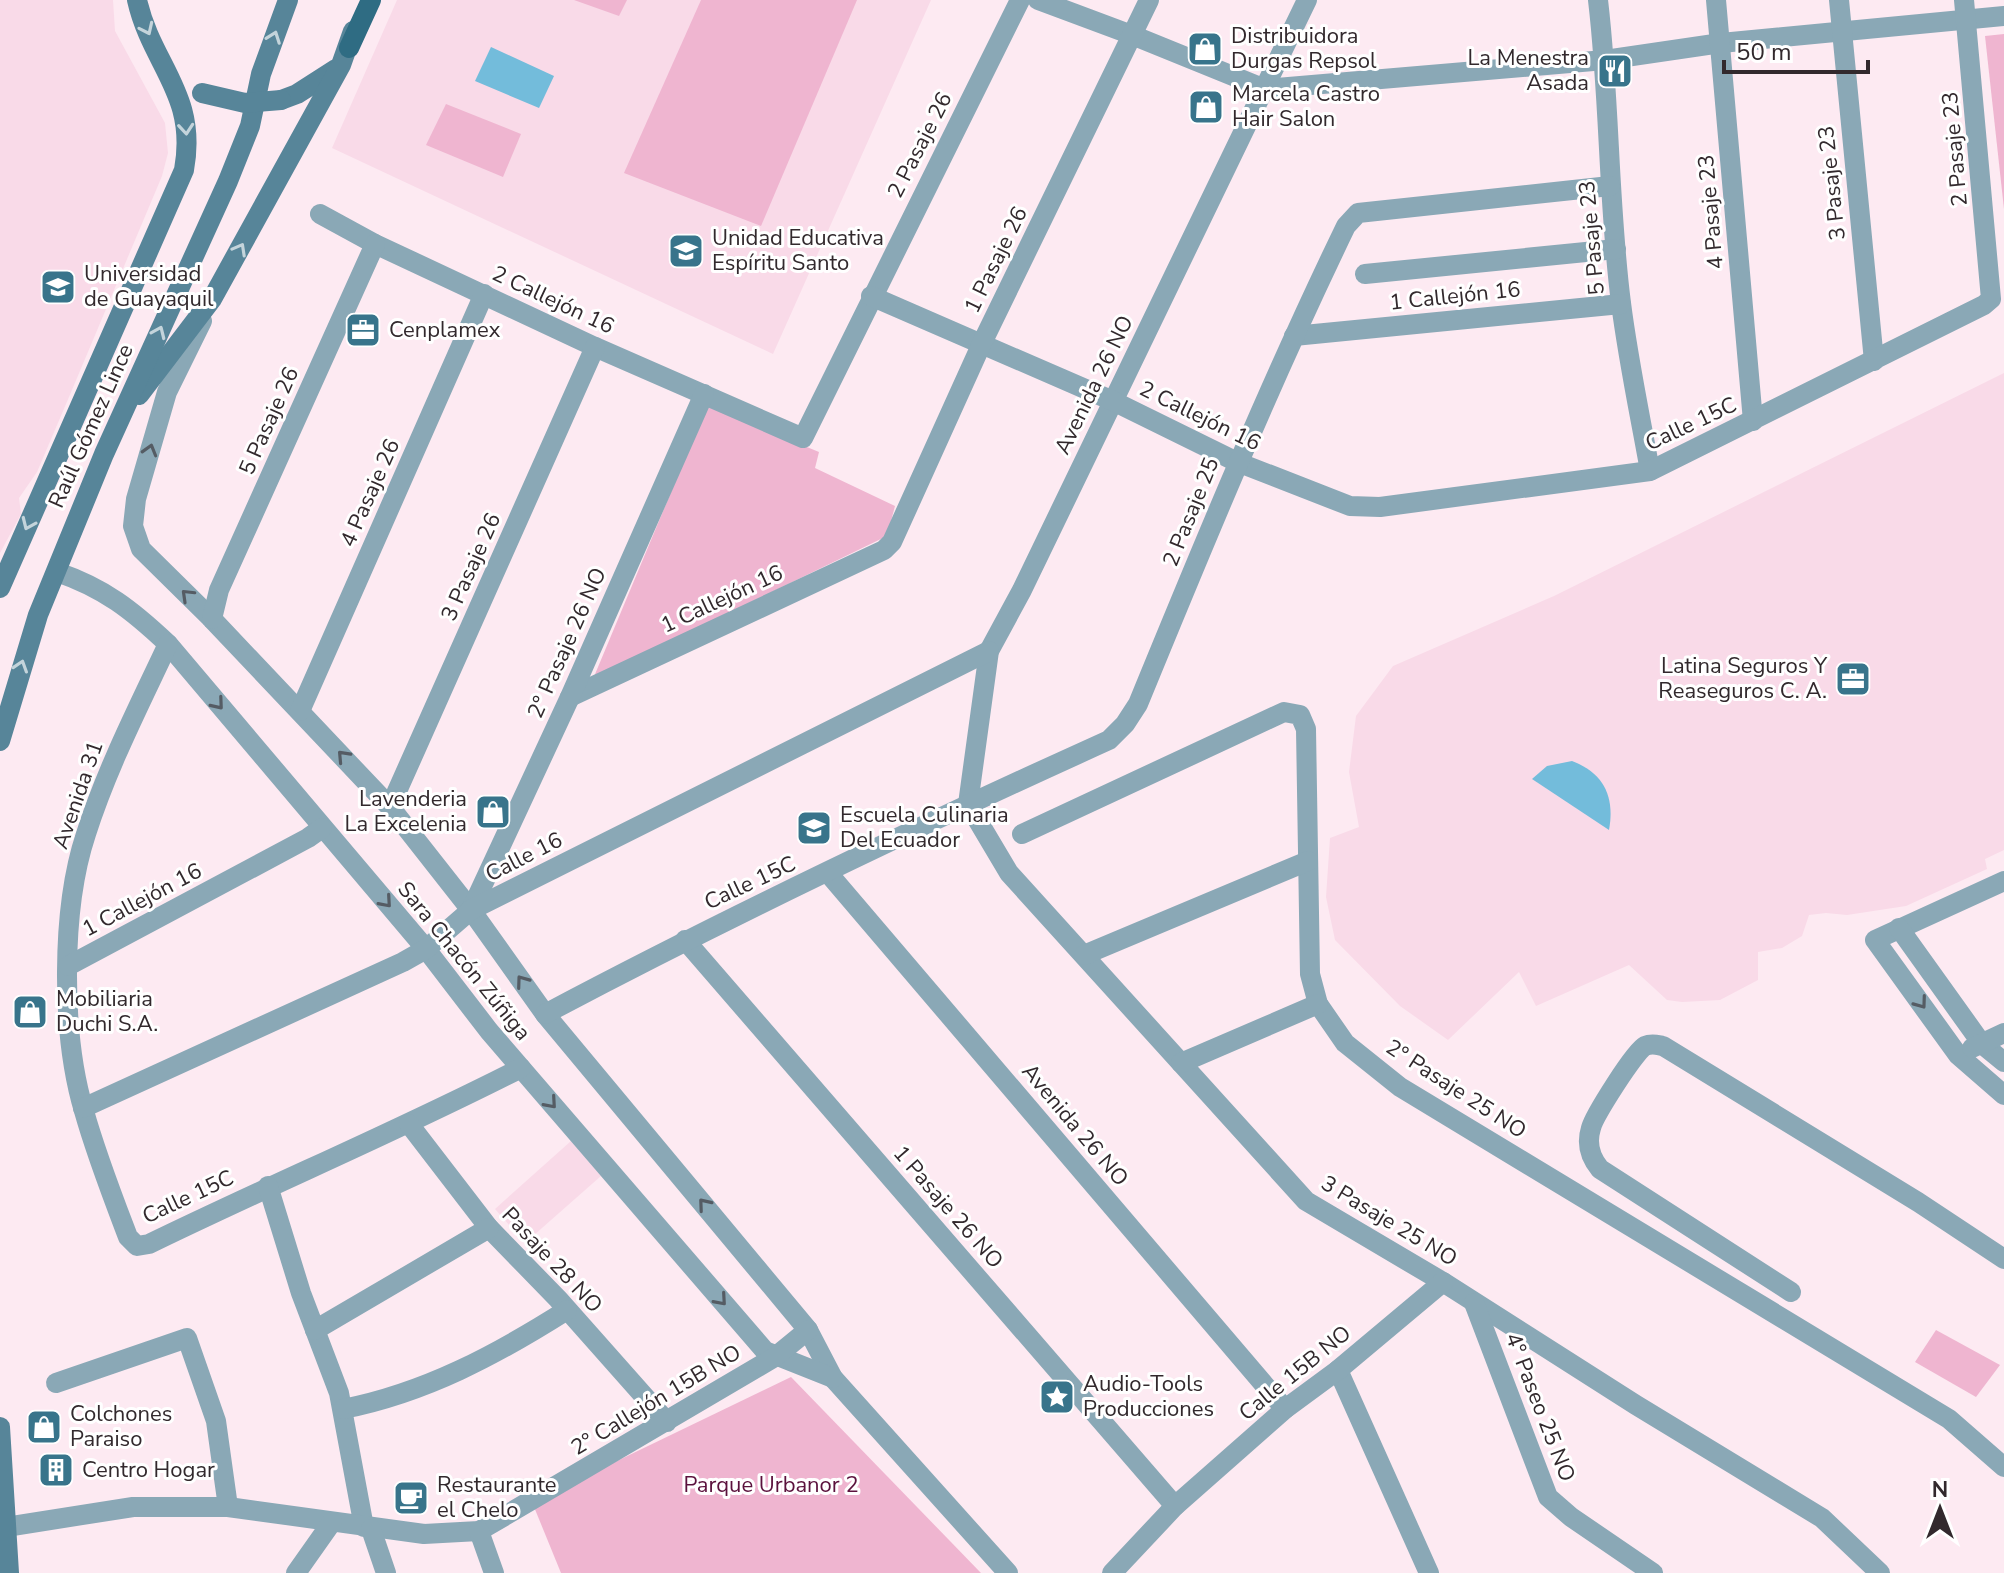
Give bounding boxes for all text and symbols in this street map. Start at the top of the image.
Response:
one-way arrow [137,21,153,35]
place label: Distribuidora Durgas Repsol [1231,21,1377,76]
scale bar [1724,24,1868,74]
shop icon: Distribuidora Durgas Repsol [1186,30,1224,68]
one-way arrow [265,31,281,45]
text: 50 m [1736,36,1792,68]
place label: La Menestra Asada [1467,43,1589,98]
restaurant icon: La Menestra Asada [1596,52,1634,90]
place label: Marcela Castro Hair Salon [1232,79,1380,134]
street label: 2 Pasaje 26 [881,87,959,203]
shop icon: Marcela Castro Hair Salon [1187,88,1225,126]
street label: 2 Pasaje 23 [1935,90,1975,208]
one-way arrow [178,123,195,136]
street label: 3 Pasaje 23 [1811,124,1853,242]
street label: 4 Pasaje 23 [1691,153,1731,271]
street label: 5 Pasaje 23 [1572,179,1612,297]
street label: 1 Pasaje 26 [957,202,1035,318]
place label: Unidad Educativa Espíritu Santo [712,223,884,278]
school or university icon: Unidad Educativa Espíritu Santo [667,232,705,270]
one-way arrow [230,244,246,258]
place label: Universidad de Guayaquil [84,259,214,314]
street label: 2 Callejón 16 [487,259,619,341]
school or university icon: Universidad de Guayaquil [39,268,77,306]
street label: 1 Callejón 16 [1388,274,1522,318]
street label: Avenida 26 NO [1047,310,1141,460]
office icon: Cenplamex [344,311,382,349]
place label: Cenplamex [389,315,501,345]
one-way arrow [149,325,165,340]
street label: Raúl Gómez Lince [41,339,141,513]
street label: 5 Pasaje 26 [232,362,306,480]
street label: 2 Callejón 16 [1134,374,1266,458]
street label: Calle 15C [1640,390,1742,458]
street label: 4 Pasaje 26 [333,434,407,552]
one-way arrow [141,444,157,457]
street label: 2 Pasaje 25 [1156,453,1226,571]
street label: 3 Pasaje 26 [434,508,508,626]
one-way arrow [22,515,38,530]
street label: 1 Callejón 16 [656,558,788,640]
street label: 2° Pasaje 26 NO [520,563,614,723]
one-way arrow [182,589,196,604]
place label: Latina Seguros Y Reaseguros C. A. [1658,651,1828,706]
one-way arrow [12,659,28,673]
office icon: Latina Seguros Y Reaseguros C. A. [1834,660,1872,698]
one-way arrow [208,694,223,709]
street label: Avenida 31 [46,737,110,853]
one-way arrow [337,751,352,765]
place label: Lavenderia La Excelenia [345,784,467,839]
shop icon: Lavenderia La Excelenia [474,793,512,831]
place label: Escuela Culinaria Del Ecuador [840,800,1009,855]
school or university icon: Escuela Culinaria Del Ecuador [795,809,833,847]
street label: Calle 16 [480,825,568,889]
street label: Calle 15C [699,849,801,917]
street label: 1 Callejón 16 [77,856,207,944]
street label: Sara Chacón Zúñiga [390,875,538,1047]
one-way arrow [376,893,391,908]
one-way arrow [517,975,532,990]
place label: Mobiliaria Duchi S.A. [56,984,158,1039]
shop icon: Mobiliaria Duchi S.A. [11,993,49,1031]
one-way arrow [1911,994,1925,1008]
street label: 2° Pasaje 25 NO [1380,1032,1532,1146]
street label: Avenida 26 NO [1015,1057,1135,1193]
one-way arrow [541,1094,556,1109]
street label: 1 Pasaje 26 NO [886,1139,1010,1275]
street label: Calle 15C [137,1163,239,1231]
street label: 3 Pasaje 25 NO [1315,1169,1463,1273]
one-way arrow [699,1199,714,1213]
street label: Pasaje 28 NO [495,1200,609,1320]
one-way arrow [711,1291,725,1305]
street label: Calle 15B NO [1233,1318,1357,1428]
street label: 4° Paseo 25 NO [1498,1328,1582,1486]
street label: 2° Callejón 15B NO [565,1337,747,1463]
place label: Audio-Tools Producciones [1083,1369,1214,1424]
place icon: Audio-Tools Producciones [1038,1378,1076,1416]
place label: Colchones Paraiso [70,1399,172,1454]
shop icon: Colchones Paraiso [25,1408,63,1446]
building icon: Centro Hogar [37,1451,75,1489]
place label: Centro Hogar [82,1455,215,1485]
north arrow [1900,1469,1980,1549]
place label: Restaurante el Chelo [437,1470,557,1525]
park label: Parque Urbanor 2 [683,1470,859,1500]
text: N [1932,1475,1948,1505]
cafe icon: Restaurante el Chelo [392,1479,430,1517]

